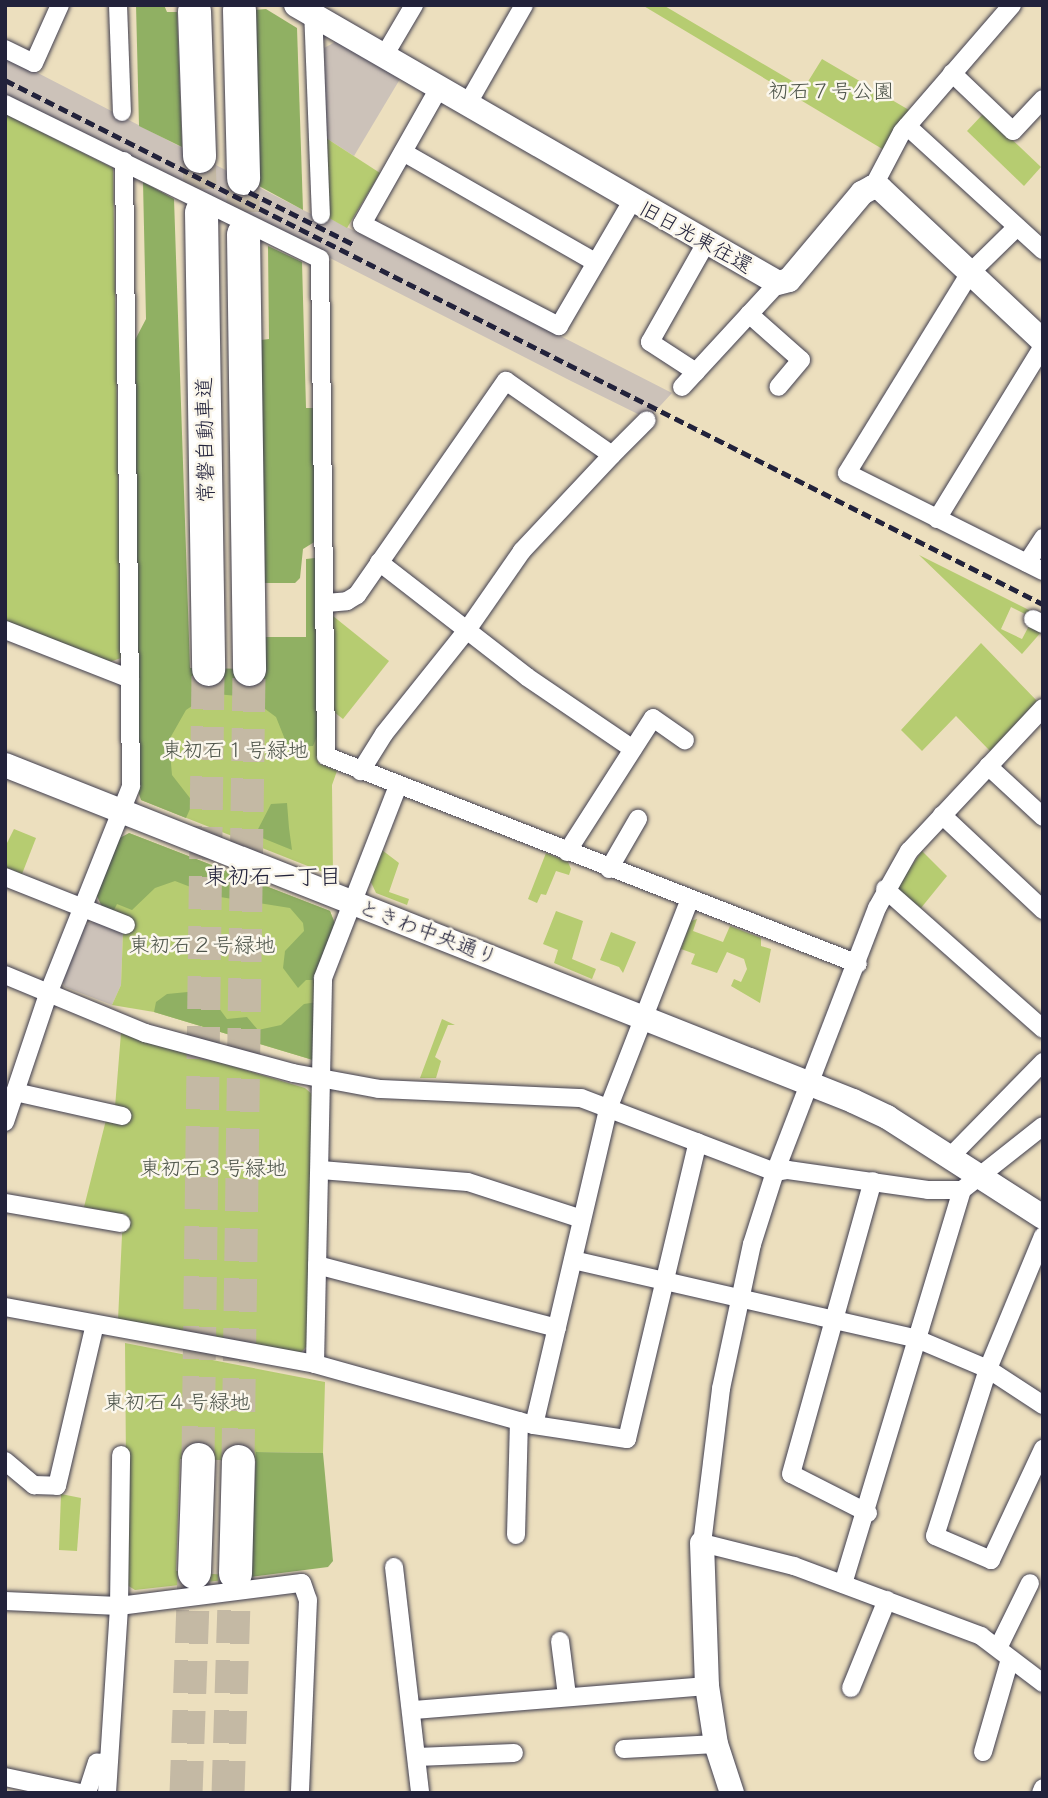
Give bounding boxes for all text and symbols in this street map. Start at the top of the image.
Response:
park label: 初石７号公園 [768,78,894,104]
street label: 旧日光東往還 [635,195,757,279]
street label: 常磐自動車道 [191,377,219,503]
park label: 東初石１号緑地 [162,737,308,763]
district label: 東初石一丁目 [204,862,342,890]
street label: ときわ中央通り [355,894,501,970]
park label: 東初石２号緑地 [129,932,275,958]
park label: 東初石３号緑地 [140,1155,286,1181]
park label: 東初石４号緑地 [104,1389,250,1415]

